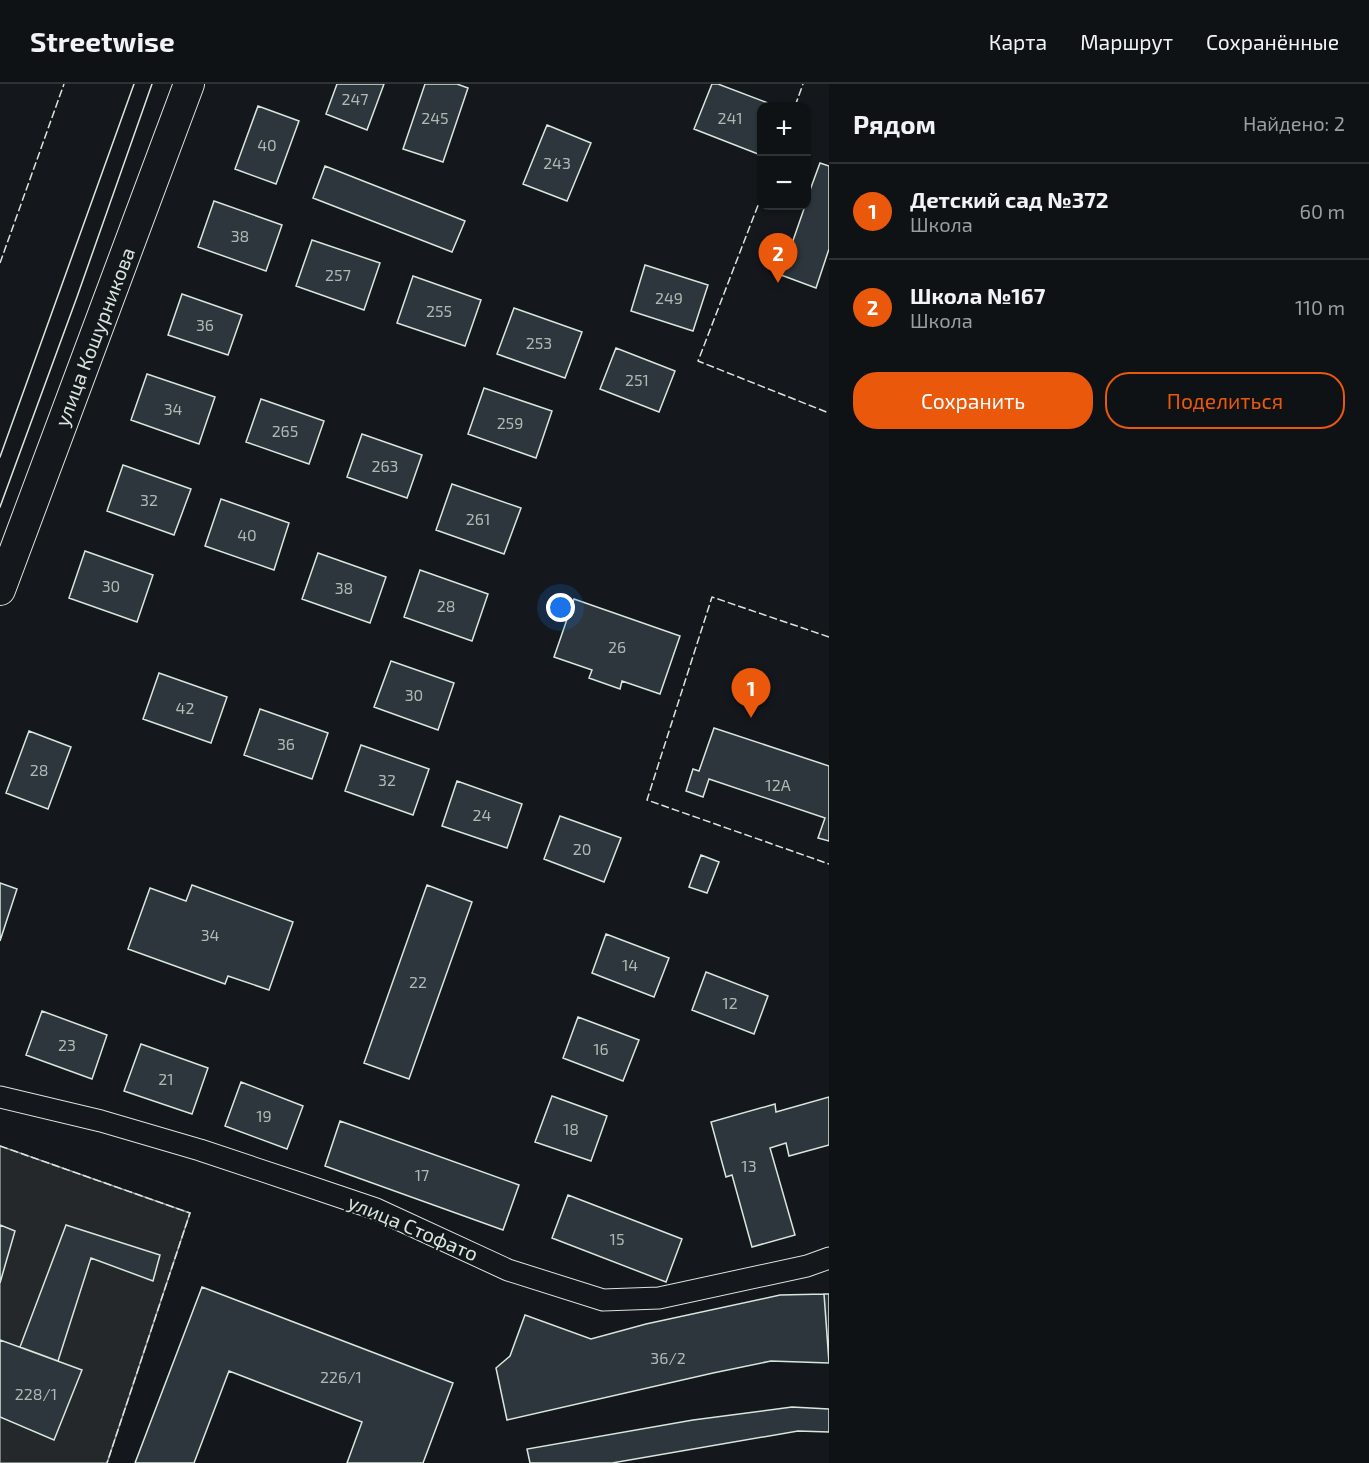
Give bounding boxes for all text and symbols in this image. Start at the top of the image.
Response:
text: Streetwise [30,24,175,58]
text: Карта [989,29,1047,54]
text: Маршрут [1080,29,1173,54]
text: Сохранённые [1206,29,1339,54]
house number: 247 [341,89,369,108]
map controls [757,102,811,210]
button: + [757,102,811,156]
house number: 245 [421,108,449,127]
house number: 241 [717,108,743,127]
text: Рядом [853,108,936,139]
text: Найдено: 2 [1243,111,1345,135]
house number: 40 [257,135,277,154]
house number: 243 [543,153,571,172]
button: − [757,156,811,210]
text: Детский сад №372 [910,186,1109,212]
text: 1 [868,199,877,223]
text: 60 m [1300,199,1345,223]
text: Школа [910,212,973,236]
house number: 38 [231,226,249,245]
pin: 2 [758,234,798,283]
street label: улица Кошурникова [49,244,140,430]
house number: 257 [325,265,351,284]
text: Школа №167 [910,282,1045,308]
house number: 249 [655,288,683,307]
text: 2 [867,295,878,319]
text: 110 m [1295,295,1345,319]
house number: 255 [426,301,452,320]
text: Школа [910,308,973,332]
house number: 36 [196,315,214,334]
house number: 253 [526,333,552,352]
house number: 251 [625,370,649,389]
button: Сохранить [853,372,1093,429]
button: Поделиться [1105,372,1345,429]
house number: 34 [164,399,183,418]
house number: 259 [497,413,523,432]
house number: 265 [272,421,298,440]
house number: 263 [371,456,399,475]
house number: 32 [140,490,158,509]
house number: 261 [466,509,490,528]
house number: 40 [237,525,257,544]
house number: 30 [102,576,120,595]
house number: 38 [335,578,353,597]
your location [546,593,575,622]
house number: 28 [437,596,455,615]
house number: 26 [608,637,626,656]
pin: 1 [732,668,771,718]
house number: 30 [405,685,423,704]
house number: 42 [176,698,194,717]
house number: 36 [277,734,295,753]
house number: 28 [30,760,48,779]
house number: 32 [378,770,396,789]
house number: 12А [765,775,791,794]
house number: 24 [473,805,492,824]
house number: 20 [573,839,591,858]
house number: 34 [201,925,220,944]
house number: 14 [622,955,638,974]
house number: 22 [409,972,427,991]
house number: 12 [722,993,738,1012]
house number: 23 [58,1035,76,1054]
house number: 16 [593,1039,609,1058]
house number: 21 [158,1069,174,1088]
house number: 19 [256,1106,272,1125]
house number: 18 [563,1119,579,1138]
house number: 13 [741,1156,757,1175]
house number: 17 [415,1165,429,1184]
street label: улица Стофато [344,1189,482,1266]
house number: 15 [610,1229,624,1248]
house number: 36/2 [650,1348,686,1367]
house number: 226/1 [320,1367,362,1386]
house number: 228/1 [15,1384,57,1403]

